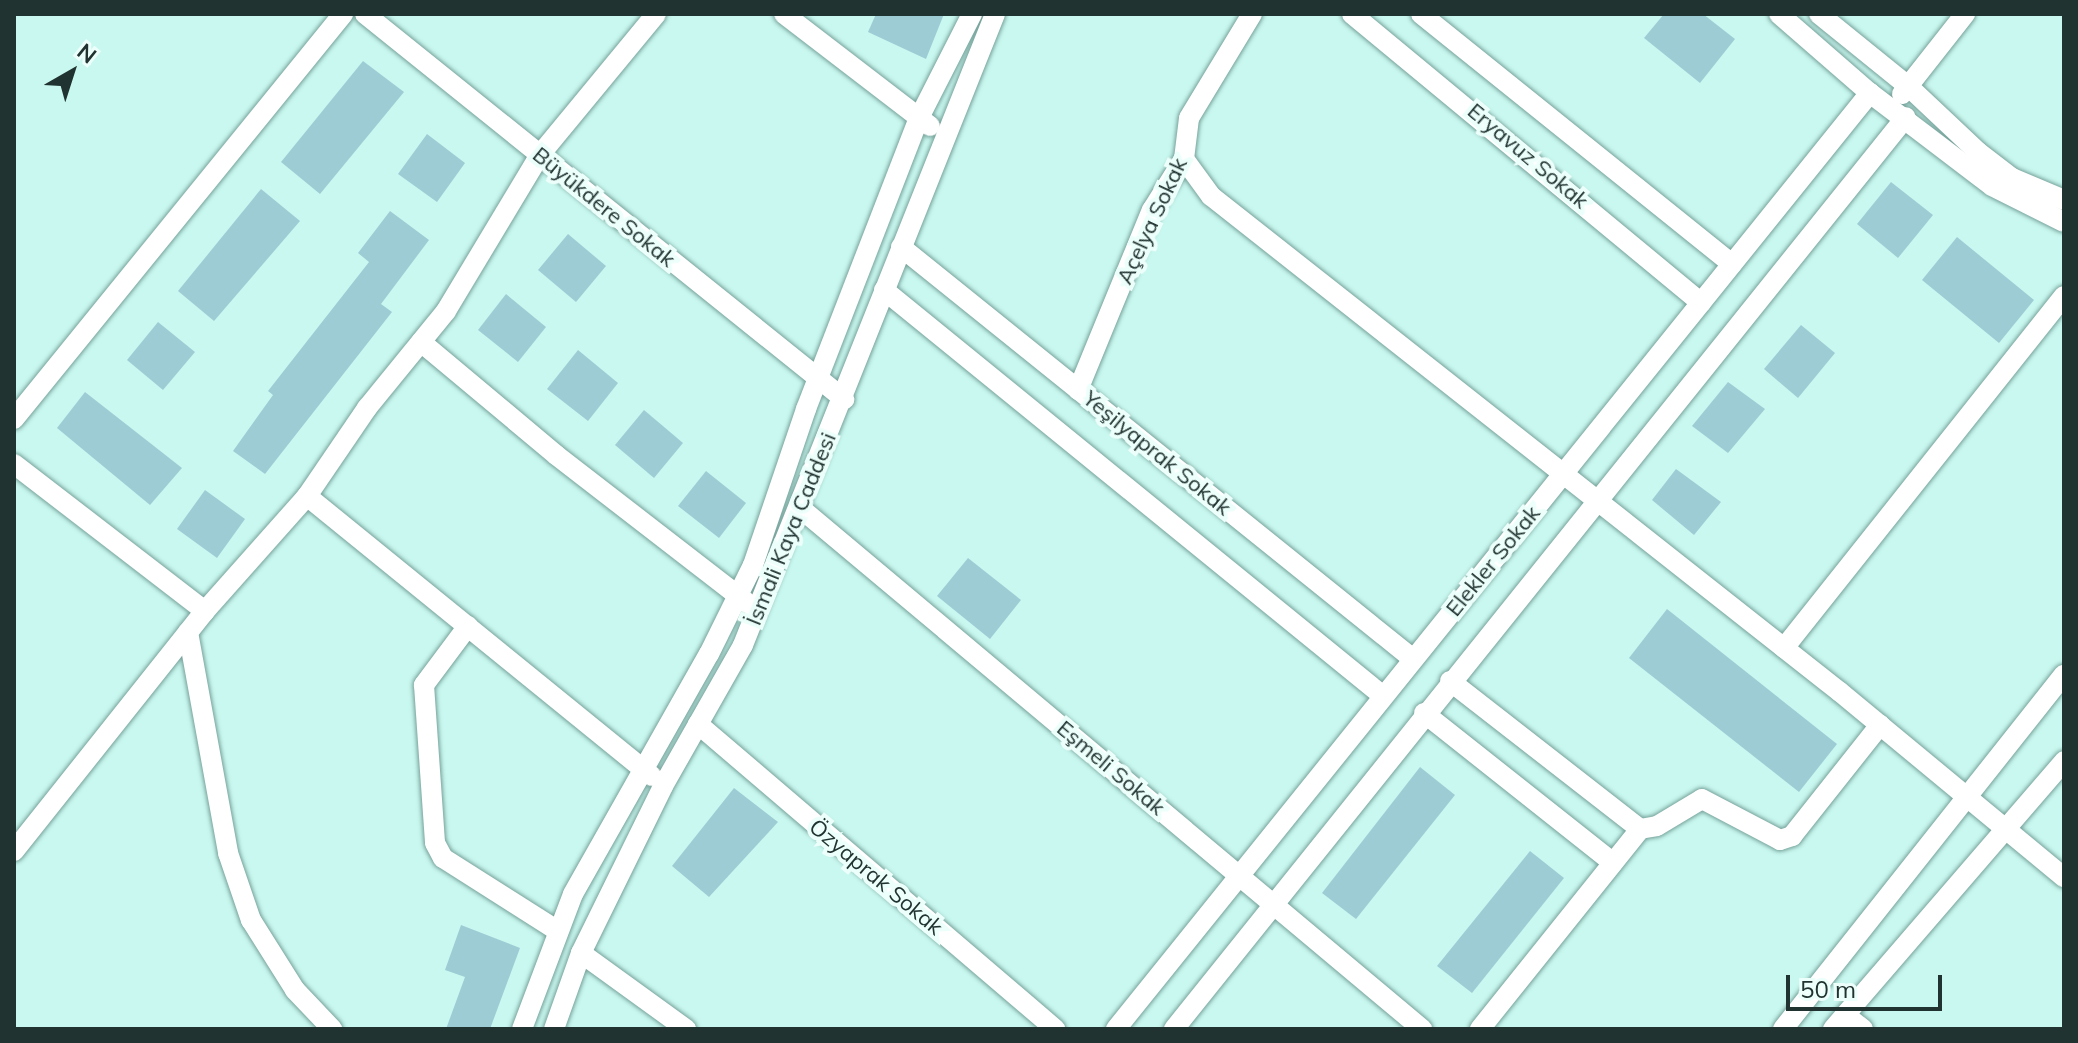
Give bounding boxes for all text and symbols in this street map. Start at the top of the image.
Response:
north arrow [32,32,112,112]
text: N [72,37,102,69]
street label: Eryavuz Sokak [1462,98,1594,214]
street label: Büyükdere Sokak [527,141,681,273]
street label: Açelya Sokak [1111,154,1193,288]
street label: Yeşilyaprak Sokak [1078,385,1236,521]
street label: İsmali Kaya Caddesi [740,429,842,629]
street label: Elekler Sokak [1440,500,1546,622]
street label: Eşmeli Sokak [1051,715,1171,821]
street label: Özyaprak Sokak [804,813,948,941]
scale bar [1790,959,1946,1009]
text: 50 m [1800,974,1856,1004]

